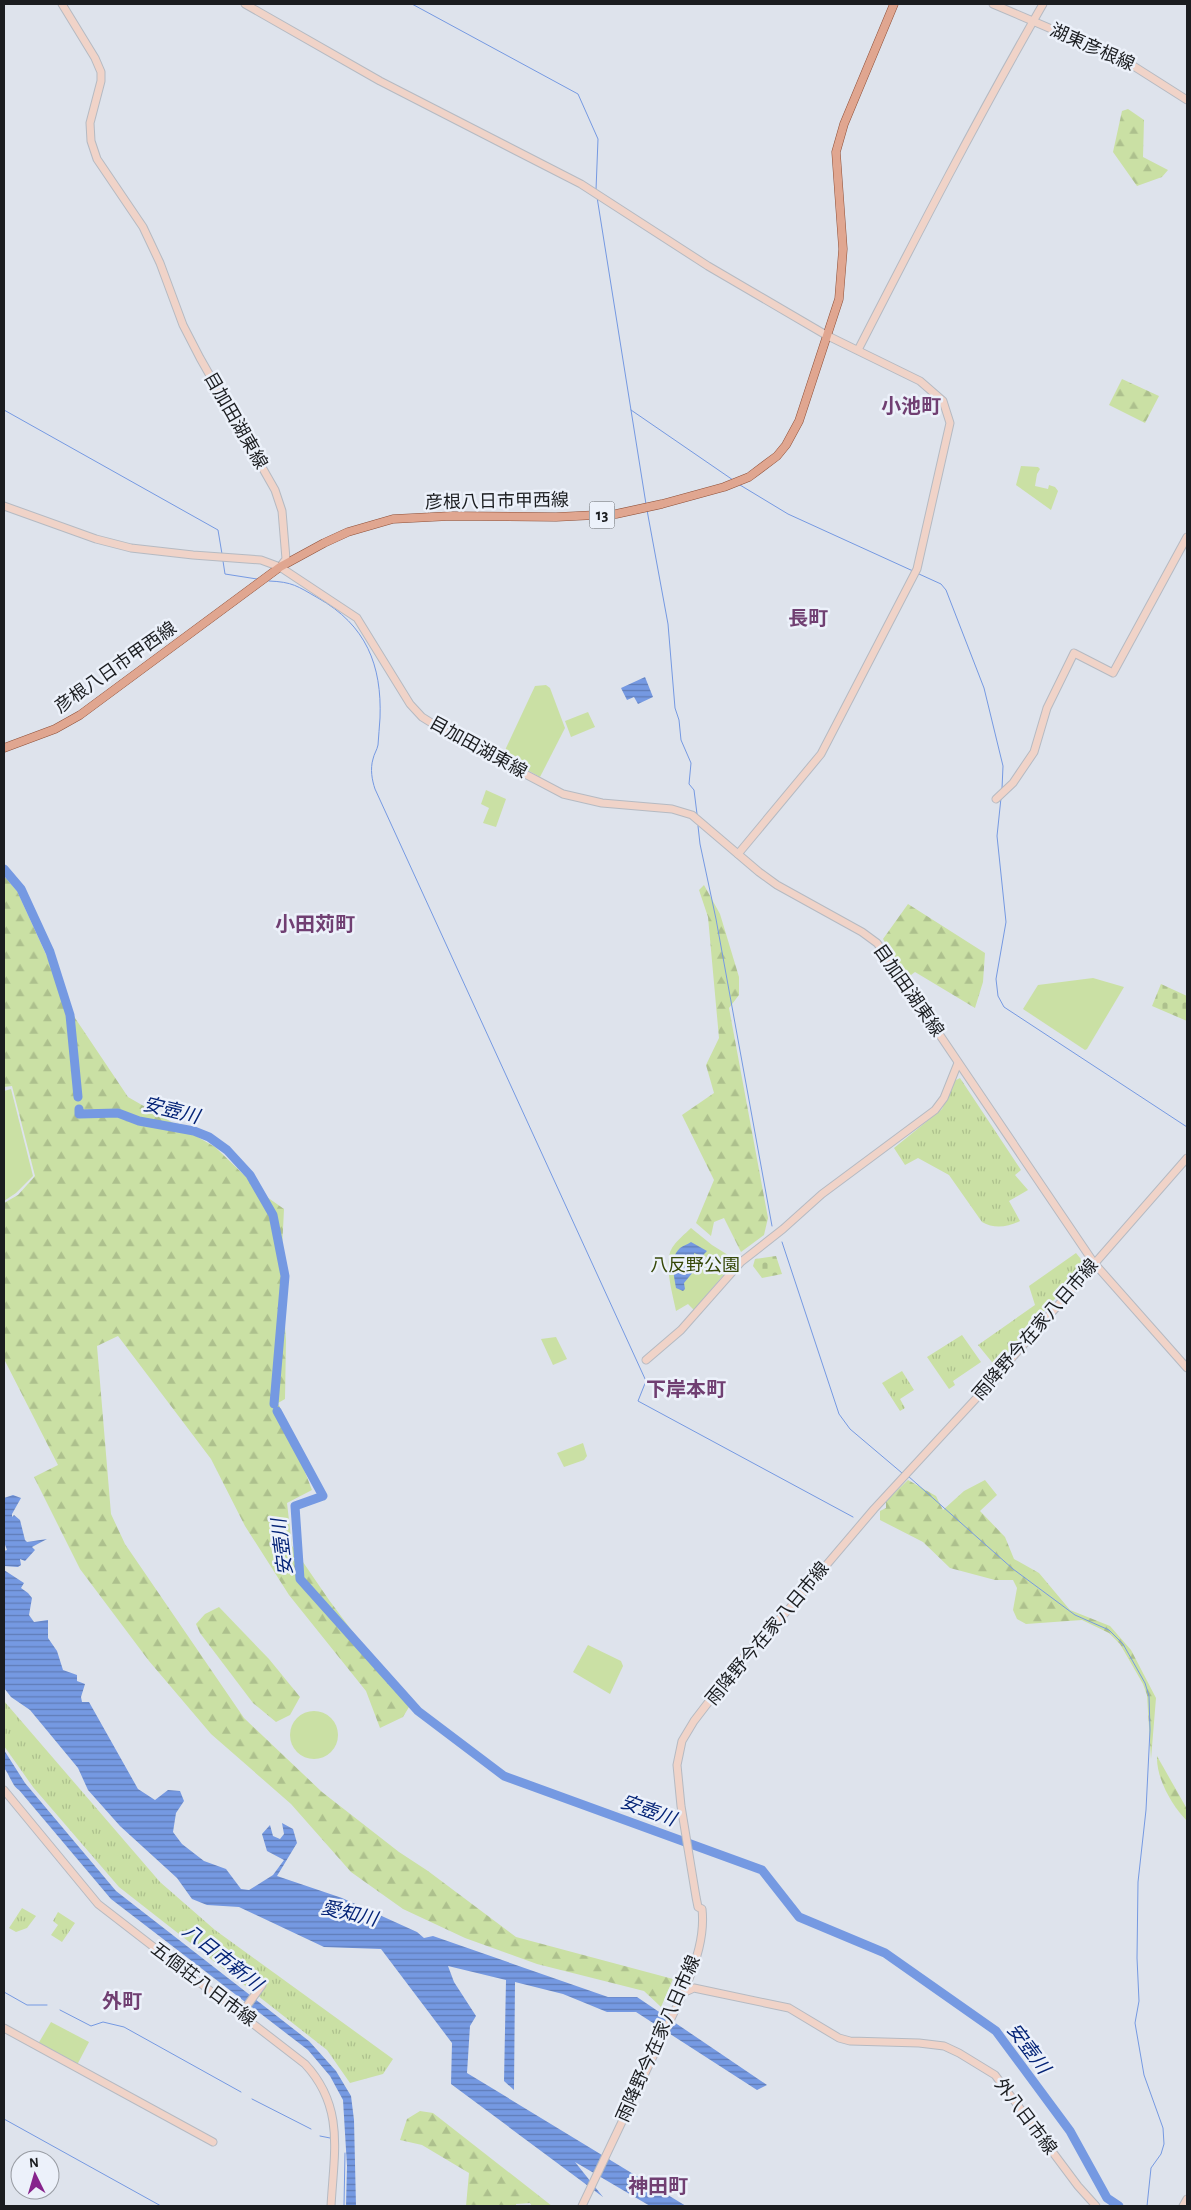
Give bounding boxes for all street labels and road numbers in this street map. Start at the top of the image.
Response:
street label: 湖東彦根線 [1047,20,1138,75]
street label: 目加田湖東線 [200,369,272,472]
street label: 彦根八日市甲西線 [425,490,569,512]
road number: 13 [590,502,614,528]
street label: 彦根八日市甲西線 [51,618,180,717]
street label: 目加田湖東線 [426,712,531,782]
street label: 目加田湖東線 [870,940,948,1040]
street label: 雨降野今在家八日市線 [969,1255,1102,1404]
street label: 雨降野今在家八日市線 [702,1558,833,1709]
street label: 五個荘八日市線 [147,1938,260,2030]
street label: 雨降野今在家八日市線 [612,1952,704,2125]
street label: 外八日市線 [991,2074,1061,2158]

